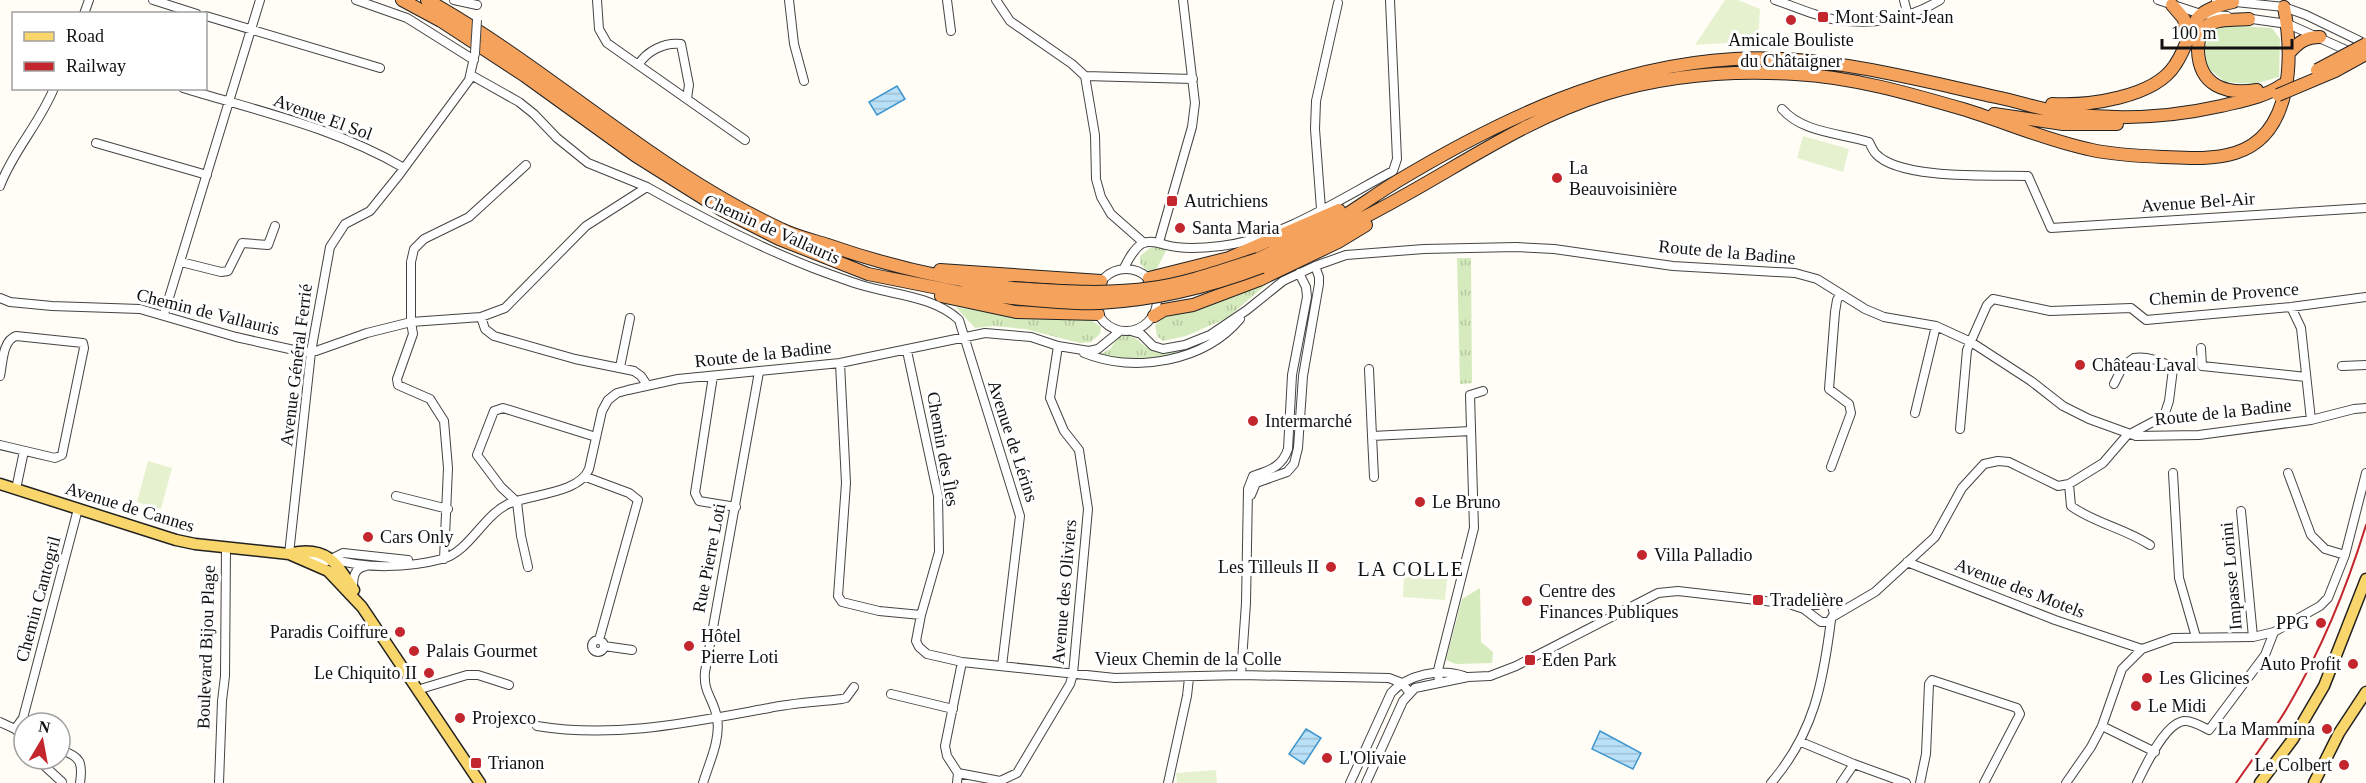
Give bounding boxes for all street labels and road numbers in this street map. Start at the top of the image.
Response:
street label: Avenue El Sol [271,90,375,144]
street label: Avenue Bel-Air [2140,188,2256,216]
street label: Chemin de Vallauris [701,190,843,268]
street label: Route de la Badine [1658,236,1796,268]
street label: Chemin de Provence [2149,279,2300,309]
street label: Avenue Général Ferrié [276,283,316,447]
street label: Chemin de Vallauris [134,285,282,339]
street label: Route de la Badine [694,337,832,371]
street label: Avenue de Lérins [984,378,1042,504]
street label: Chemin des Îles [923,390,964,508]
street label: Route de la Badine [2154,395,2292,429]
street label: Avenue de Cannes [63,478,197,536]
street label: Rue Pierre Loti [689,502,729,614]
street label: Avenue des Oliviers [1048,519,1080,665]
street label: Impasse Lorini [2216,521,2246,631]
street label: Chemin Cantogril [12,534,64,664]
street label: Avenue des Motels [1952,554,2088,622]
street label: Boulevard Bijou Plage [193,565,219,729]
street label: Vieux Chemin de la Colle [1095,649,1281,669]

